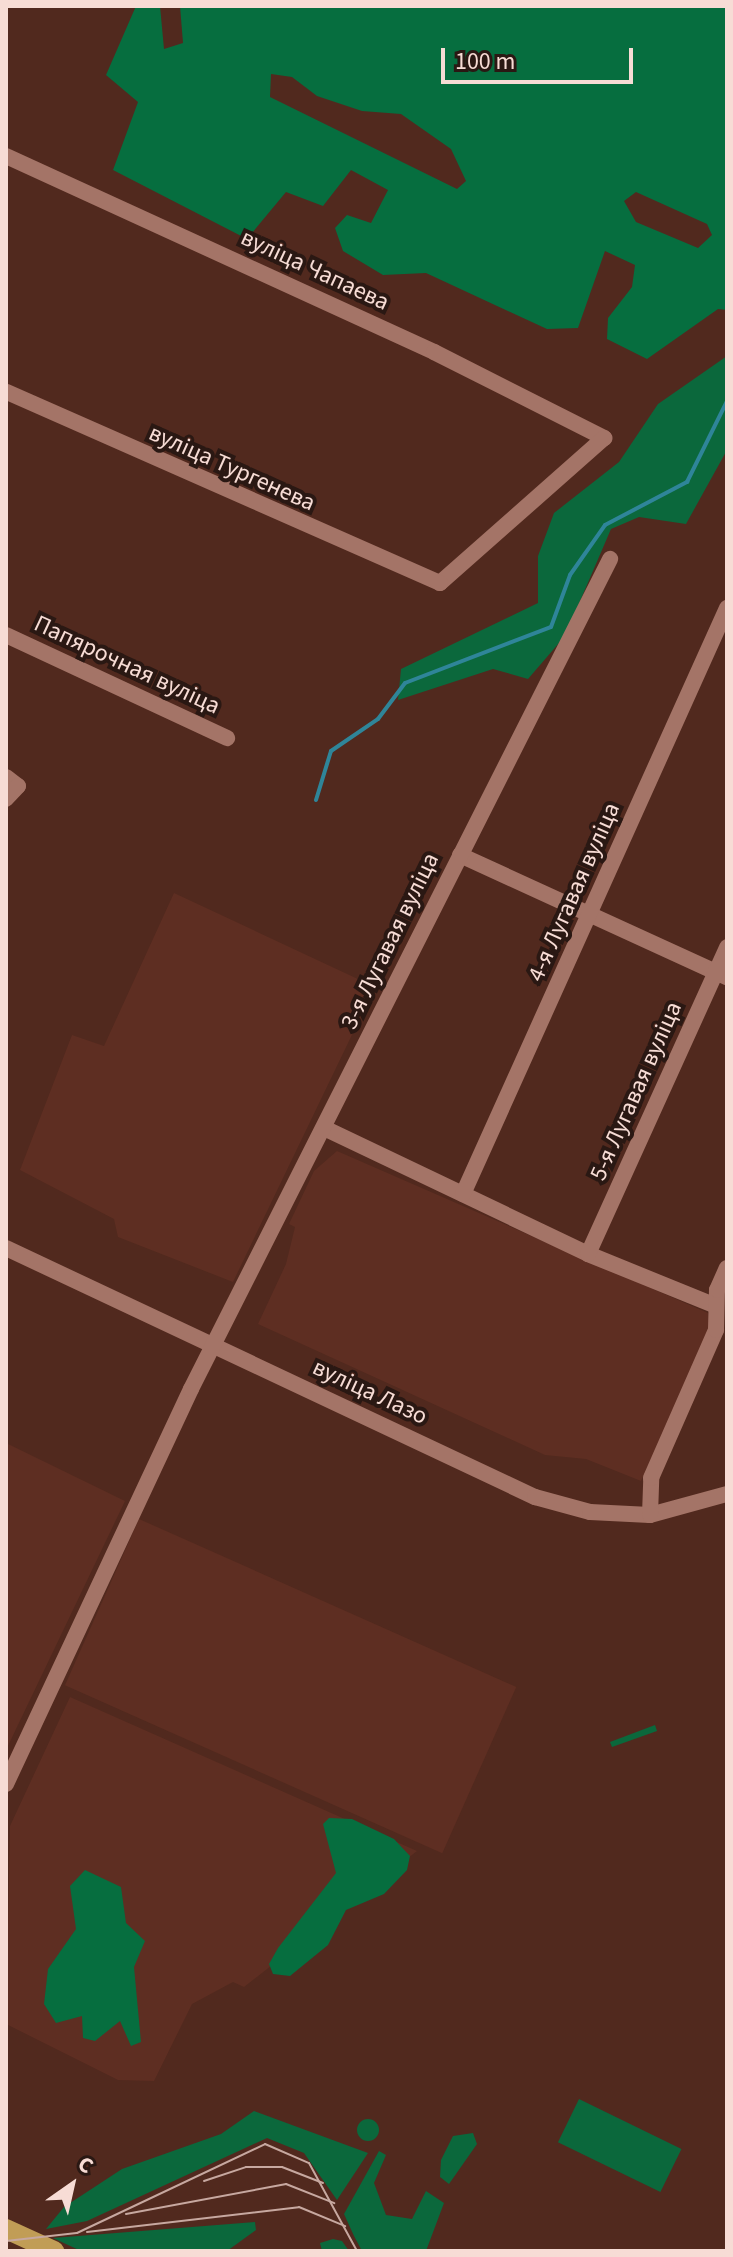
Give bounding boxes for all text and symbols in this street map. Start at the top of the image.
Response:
scale bar [445,32,637,82]
text: 100 m [455,44,515,79]
street label: вуліца Чапаева [236,223,394,317]
street label: вуліца Тургенева [144,418,320,518]
street label: Папярочная вуліца [29,609,225,721]
street label: 4-я Лугавая вуліца [522,798,626,986]
street label: 3-я Лугавая вуліца [335,848,445,1034]
street label: 5-я Лугавая вуліца [584,997,688,1185]
street label: вуліца Лазо [308,1353,432,1431]
north arrow [32,2145,112,2225]
text: С [71,2148,100,2182]

